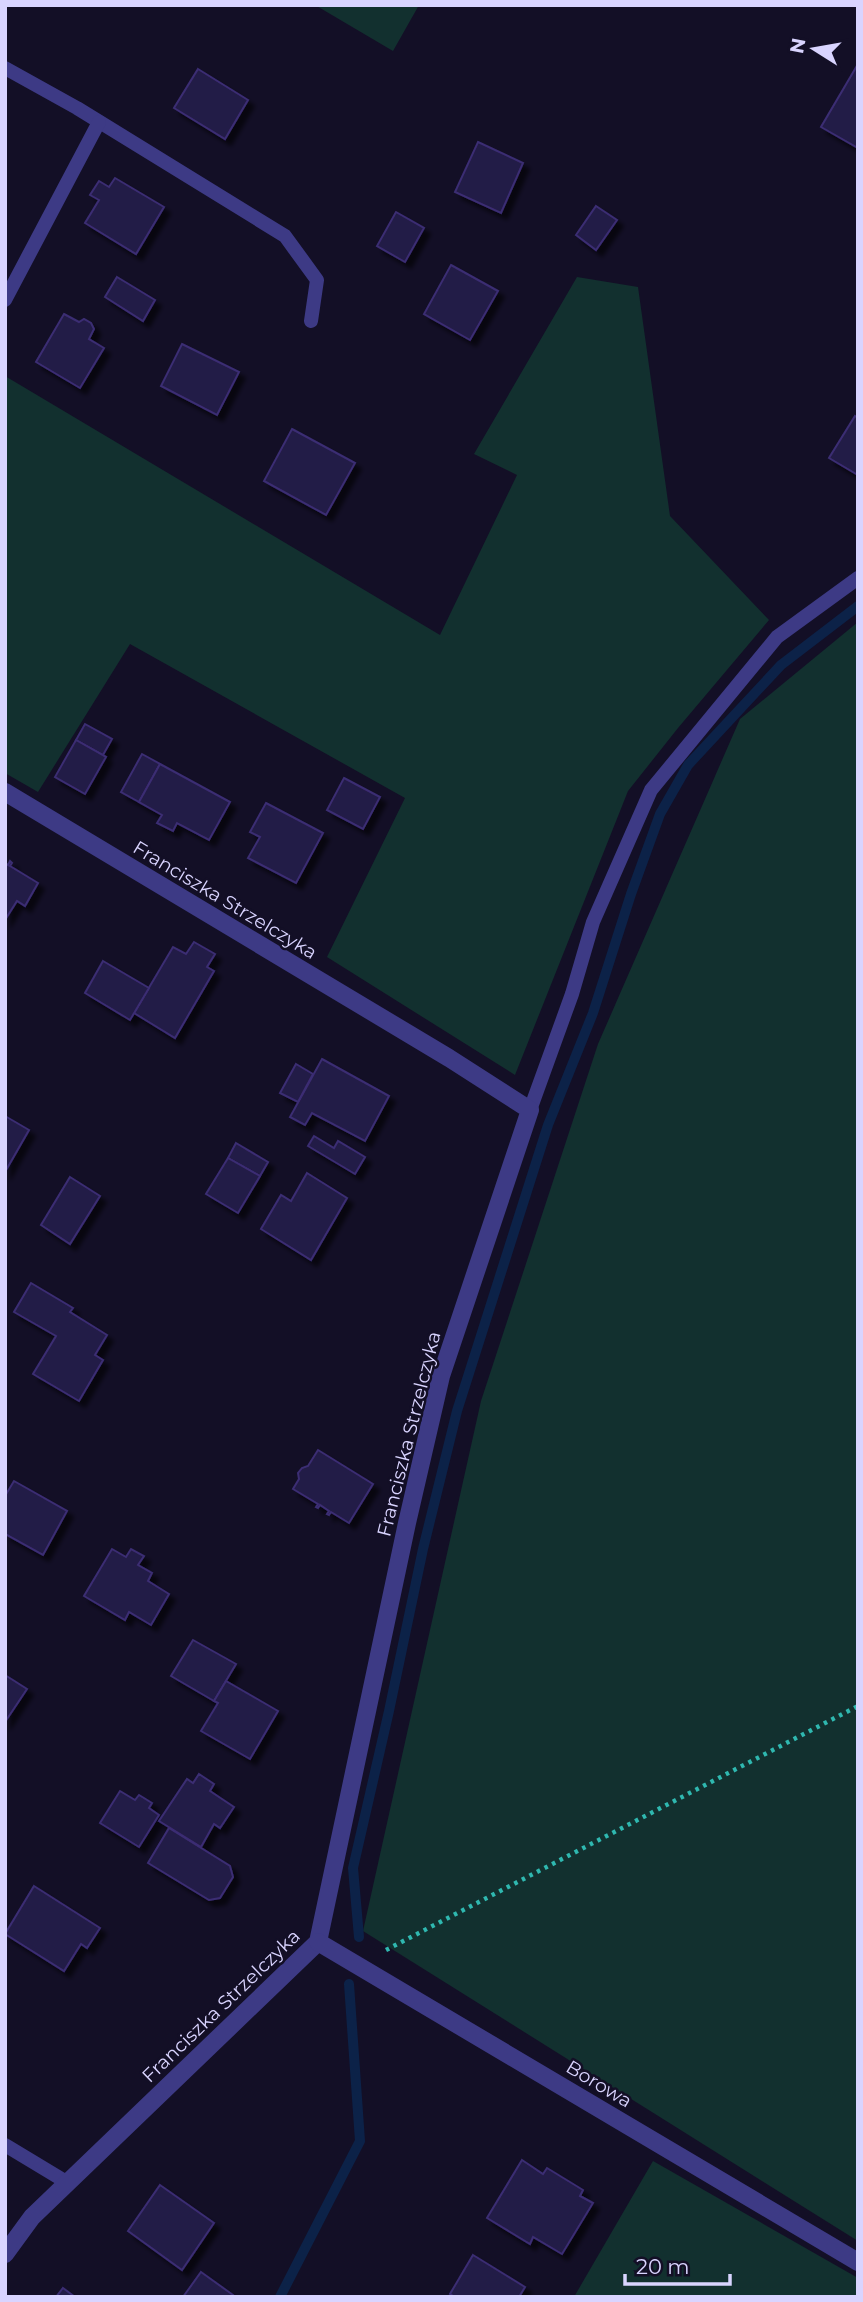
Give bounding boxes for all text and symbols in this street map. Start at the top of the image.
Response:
north arrow [779,14,849,84]
text: N [785,36,811,56]
street label: Franciszka Strzelczyka [129,836,321,964]
street label: Franciszka Strzelczyka [372,1329,446,1539]
street label: Franciszka Strzelczyka [137,1925,305,2087]
street label: Borowa [562,2055,636,2113]
scale bar [625,2242,730,2286]
text: 20 m [636,2254,690,2279]

